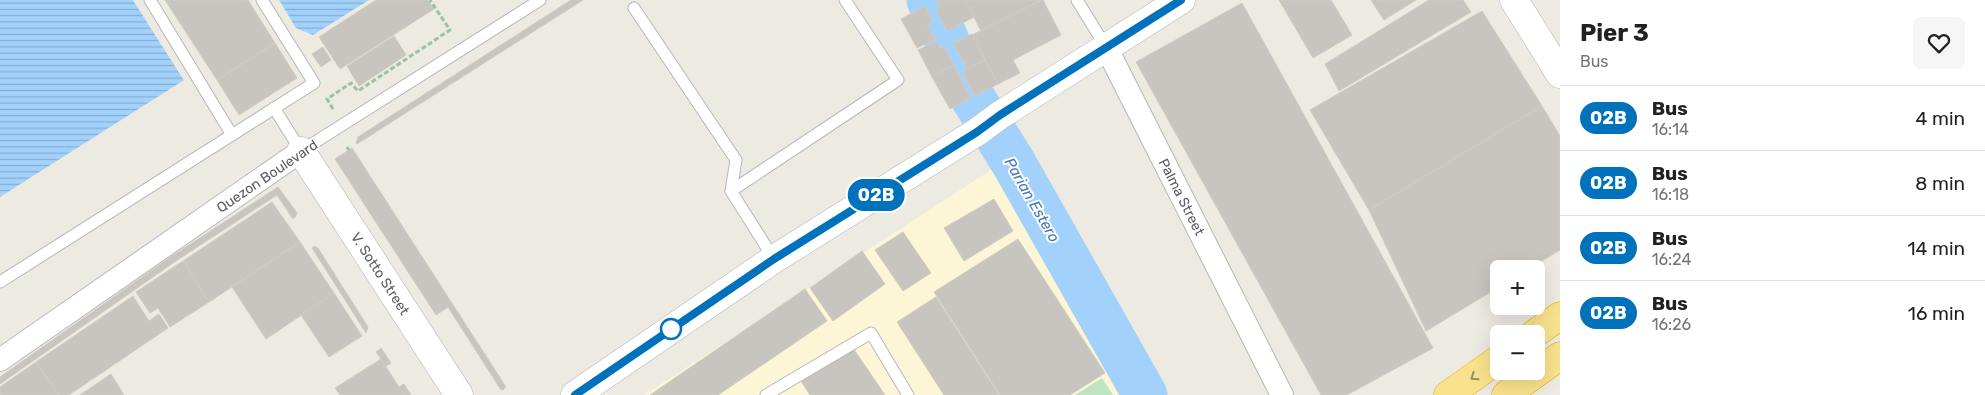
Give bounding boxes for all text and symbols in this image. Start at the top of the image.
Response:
button: heart [1913,17,1965,69]
text: Pier 3 [1580,19,1649,47]
text: Bus [1580,52,1608,71]
text: Bus [1652,97,1688,120]
text: 02B [1590,107,1627,129]
text: 4 min [1916,107,1965,130]
text: 16:14 [1652,120,1689,139]
street label: Quezon Boulevard [214,136,321,217]
water label: Parian Estero [1001,155,1064,246]
street label: Palma Street [1155,156,1208,239]
text: Bus [1652,162,1688,185]
text: 02B [1590,172,1627,194]
text: 8 min [1915,172,1965,195]
line badge: 02B [847,179,905,211]
text: 02B [858,184,894,206]
text: 16:18 [1652,185,1689,204]
text: Bus [1652,227,1688,250]
street label: V. Sotto Street [347,229,413,319]
text: 02B [1590,237,1627,259]
text: 14 min [1907,237,1965,260]
text: 16:24 [1652,250,1691,269]
map controls [1490,260,1545,380]
button: + [1490,260,1545,315]
text: Bus [1652,292,1688,315]
text: 02B [1590,302,1627,324]
text: 16 min [1908,302,1965,325]
text: 16:26 [1652,315,1691,334]
unlabelled marker [660,318,682,340]
button: − [1490,325,1545,380]
one-way arrow [1470,371,1479,380]

